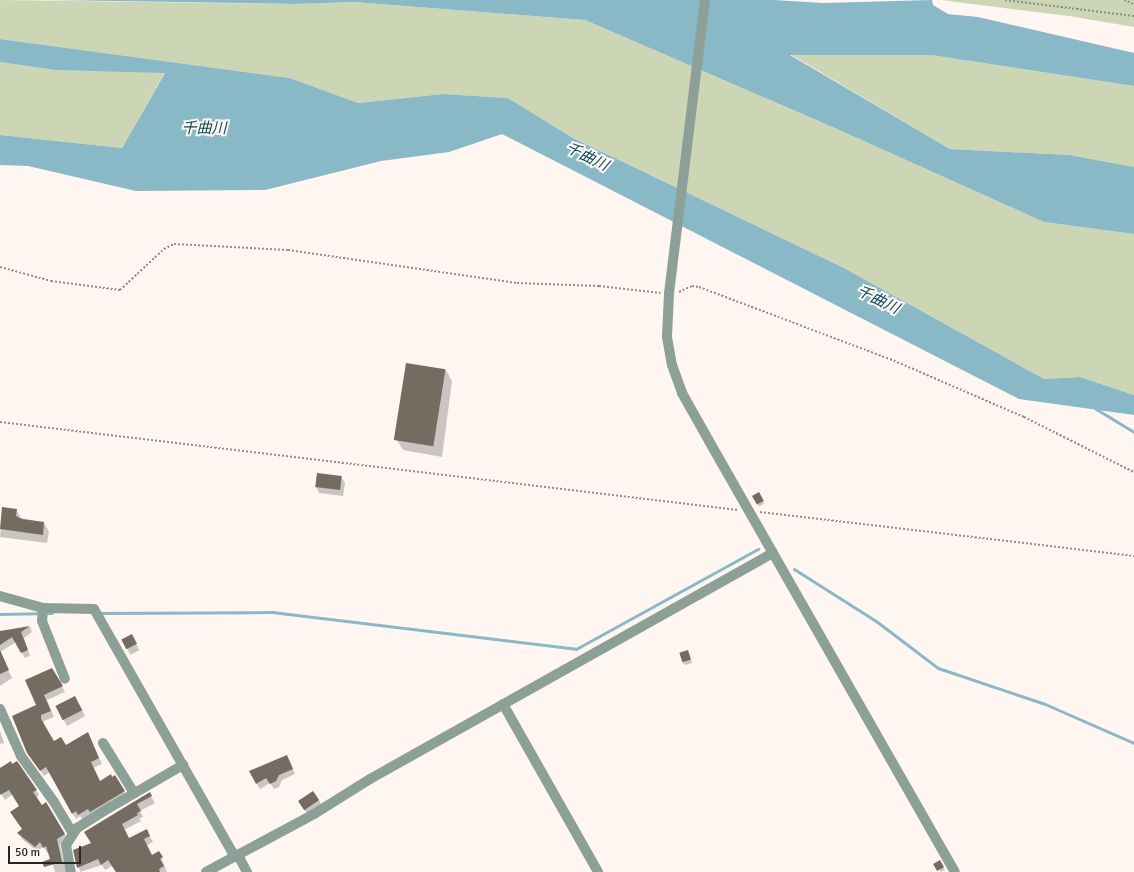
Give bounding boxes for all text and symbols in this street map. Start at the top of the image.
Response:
water label: 千曲川 [182,120,226,138]
water label: 千曲川 [563,139,611,175]
water label: 千曲川 [854,282,902,318]
scale bar [10,838,83,864]
text: 50 m [15,845,40,860]

